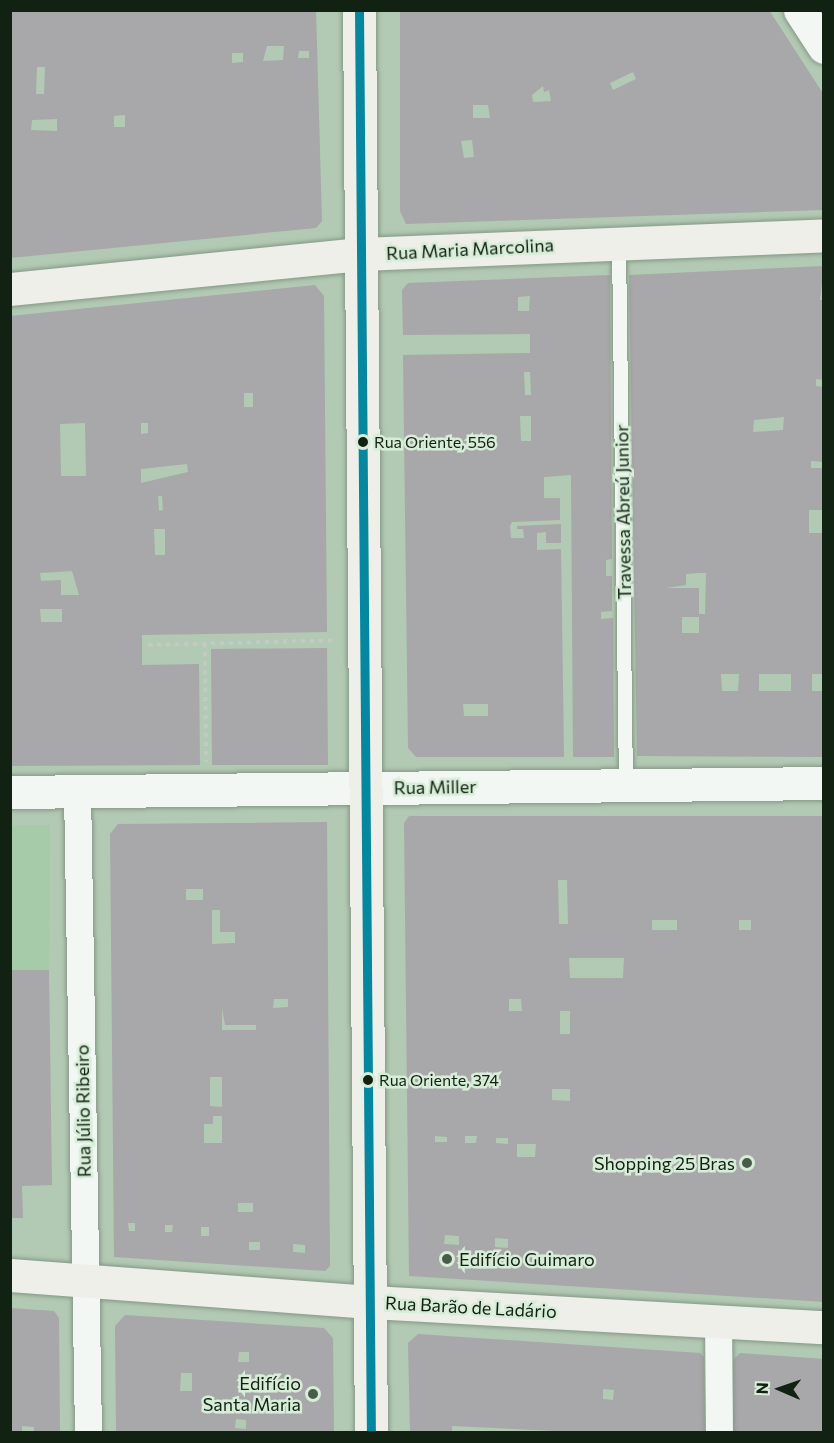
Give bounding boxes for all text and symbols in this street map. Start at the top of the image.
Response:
street label: Rua Maria Marcolina [386,234,554,264]
street label: Travessa Abreú Junior [611,424,635,600]
place label: Rua Oriente, 556 [374,432,496,452]
marker: Rua Oriente, 556 [357,436,369,448]
street label: Rua Miller [394,775,476,799]
street label: Rua Júlio Ribeiro [71,1044,95,1178]
place label: Rua Oriente, 374 [379,1070,499,1090]
marker: Rua Oriente, 374 [362,1074,374,1086]
place label: Shopping 25 Bras [594,1152,735,1174]
marker: Shopping 25 Bras [740,1156,754,1170]
place label: Edifício Guimaro [459,1248,595,1270]
marker: Edifício Guimaro [440,1252,454,1266]
street label: Rua Barão de Ladário [385,1292,557,1322]
north arrow [750,1359,810,1419]
place label: Edifício Santa Maria [203,1373,301,1416]
text: N [752,1382,771,1395]
marker: Edifício Santa Maria [306,1387,320,1401]

